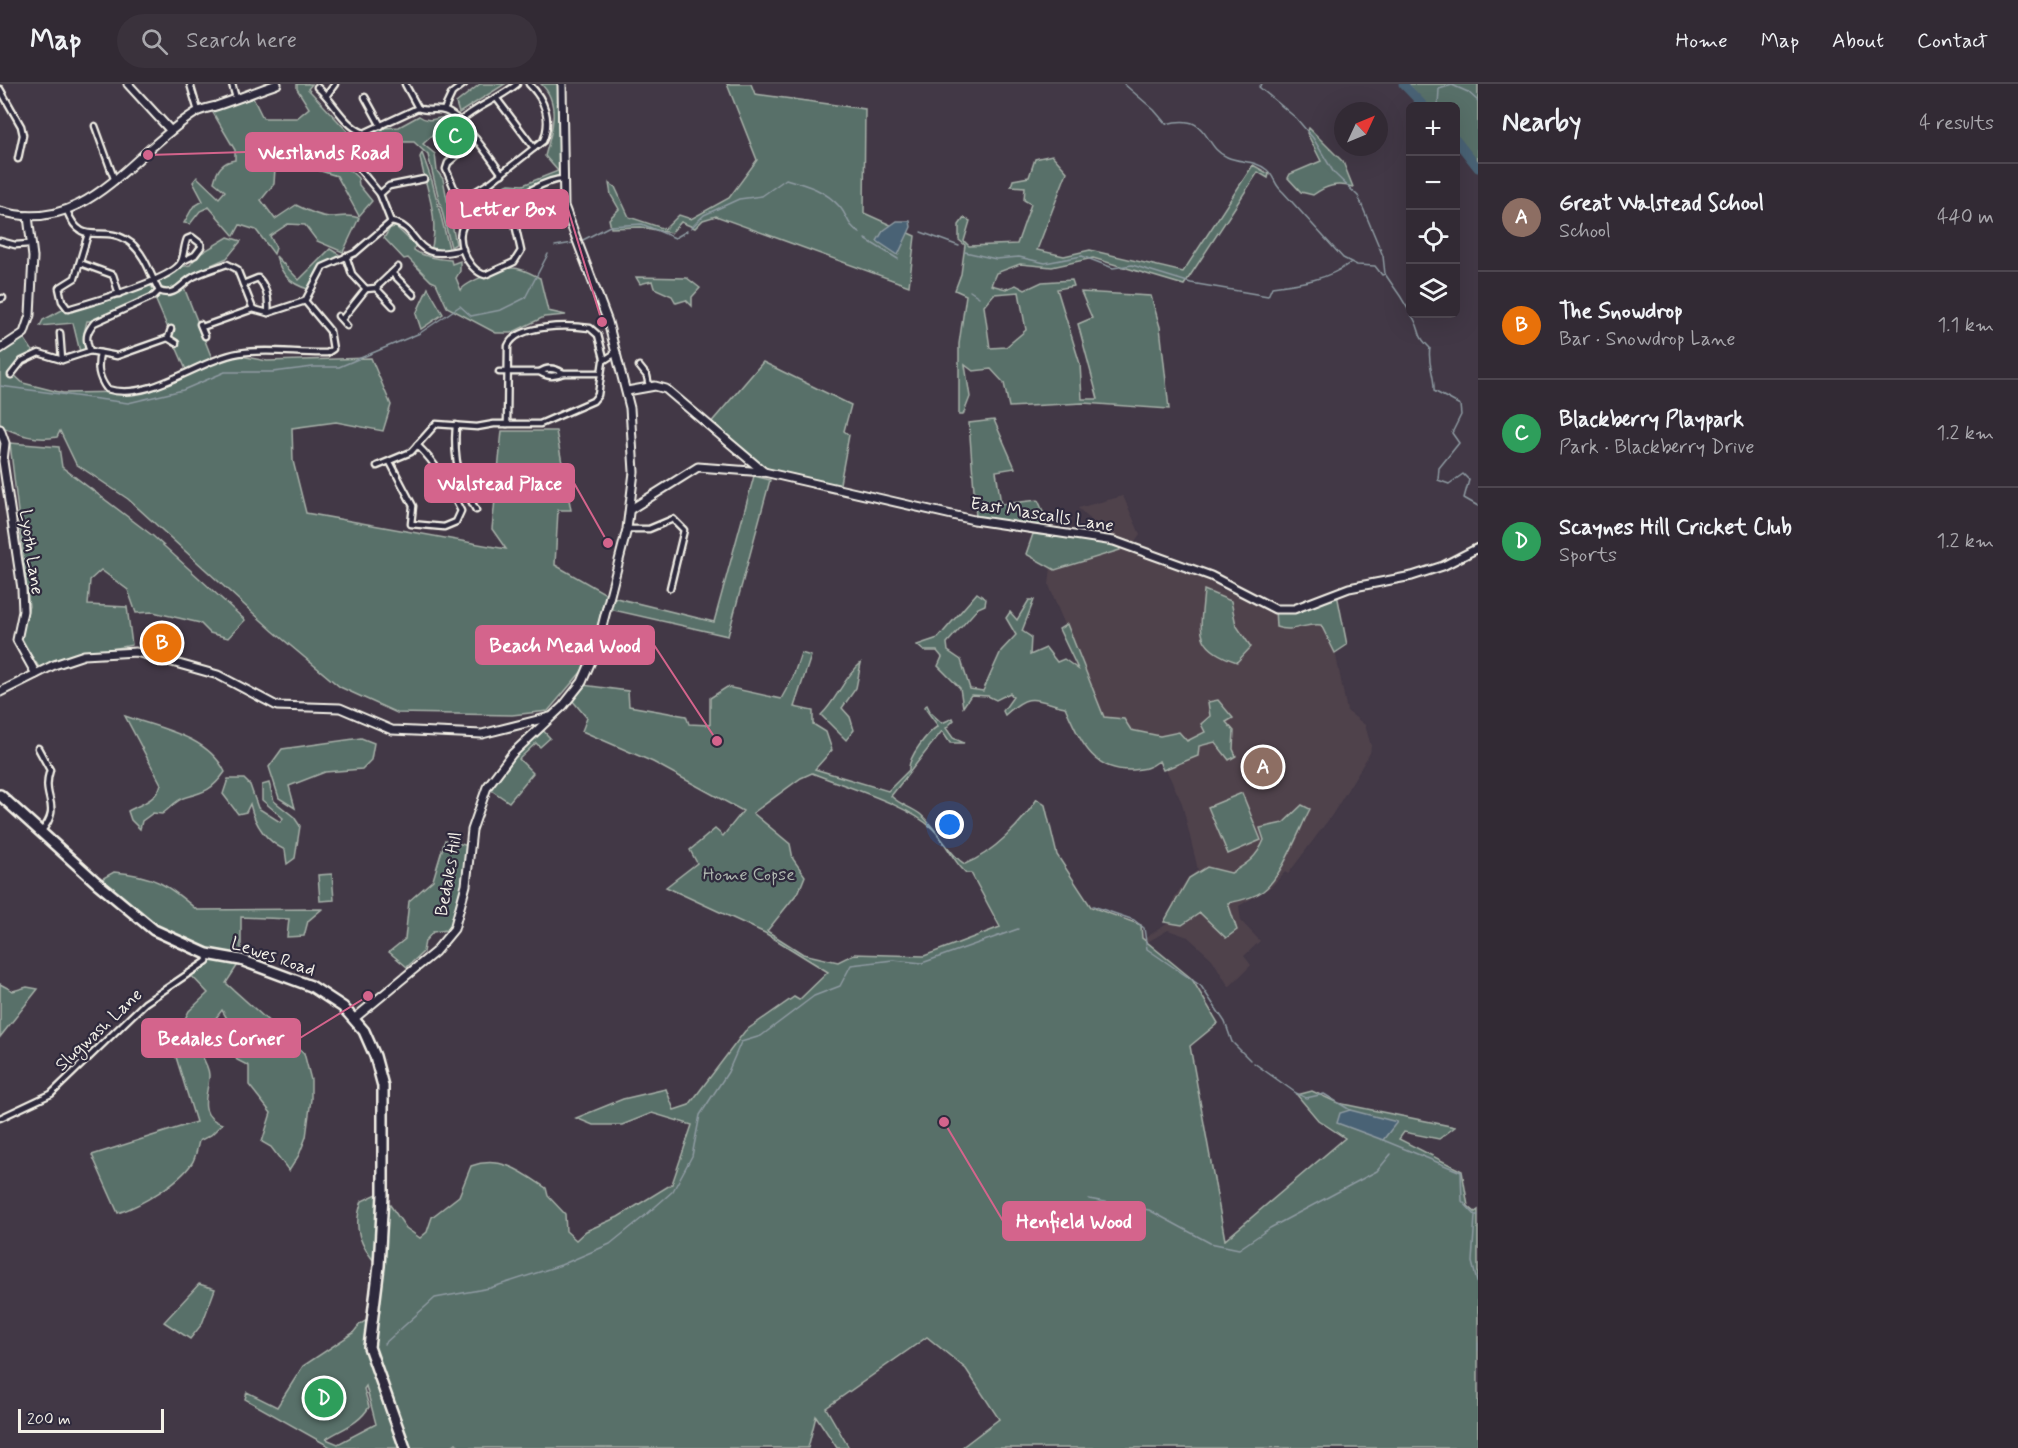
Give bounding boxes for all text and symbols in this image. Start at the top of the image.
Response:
search box [117,14,537,68]
text: Map [30,23,81,60]
icon: search [138,25,171,58]
text: Search here [186,27,297,55]
text: Home [1676,27,1728,55]
text: Map [1761,27,1799,55]
text: About [1832,27,1884,55]
text: Contact [1917,27,1988,55]
north arrow [1334,102,1388,156]
map controls [1406,102,1460,318]
button: + [1406,102,1460,156]
text: Nearby [1502,106,1581,140]
text: 4 results [1919,110,1994,137]
pin: C [436,113,474,158]
callout: Westlands Road [246,133,402,171]
text: Westlands Road [257,140,390,167]
button: − [1406,156,1460,210]
callout: Letter Box [447,190,568,228]
text: Great Walstead School [1559,190,1764,218]
text: Letter Box [460,197,556,224]
text: A [1515,204,1528,231]
text: 440 m [1937,204,1994,231]
button: locate [1406,210,1460,264]
text: School [1559,218,1611,245]
button: layers [1406,264,1460,318]
text: The Snowdrop [1559,298,1683,326]
text: B [1515,312,1528,339]
text: 1.1 km [1937,312,1994,339]
text: Bar · Snowdrop Lane [1559,326,1736,353]
text: Blackberry Playpark [1559,406,1744,434]
text: C [1514,420,1529,447]
text: 1.2 km [1937,420,1994,447]
text: Park · Blackberry Drive [1559,434,1755,461]
callout: Walstead Place [425,464,574,502]
text: Walstead Place [437,471,562,498]
street label: East Mascalls Lane [969,492,1115,538]
street label: Lyoth Lane [13,508,49,596]
text: Scaynes Hill Cricket Club [1559,514,1792,542]
text: D [1515,528,1528,555]
text: 1.2 km [1937,528,1994,555]
text: Sports [1559,542,1617,569]
pin: B [142,620,182,666]
callout: Beach Mead Wood [476,626,654,664]
text: Beach Mead Wood [489,633,641,660]
pin: A [1244,744,1282,790]
your location [935,810,964,839]
street label: Bedales Hill [430,830,468,918]
park label: Home Copse [703,863,795,887]
street label: Lewes Road [228,931,318,983]
street label: Slugwash Lane [50,983,149,1078]
callout: Bedales Corner [142,1019,300,1057]
text: Bedales Corner [158,1026,285,1053]
callout: Henfield Wood [1003,1202,1145,1240]
text: Henfield Wood [1016,1209,1132,1236]
pin: D [304,1376,344,1420]
scale bar [18,1406,164,1434]
text: 200 m [27,1409,71,1430]

